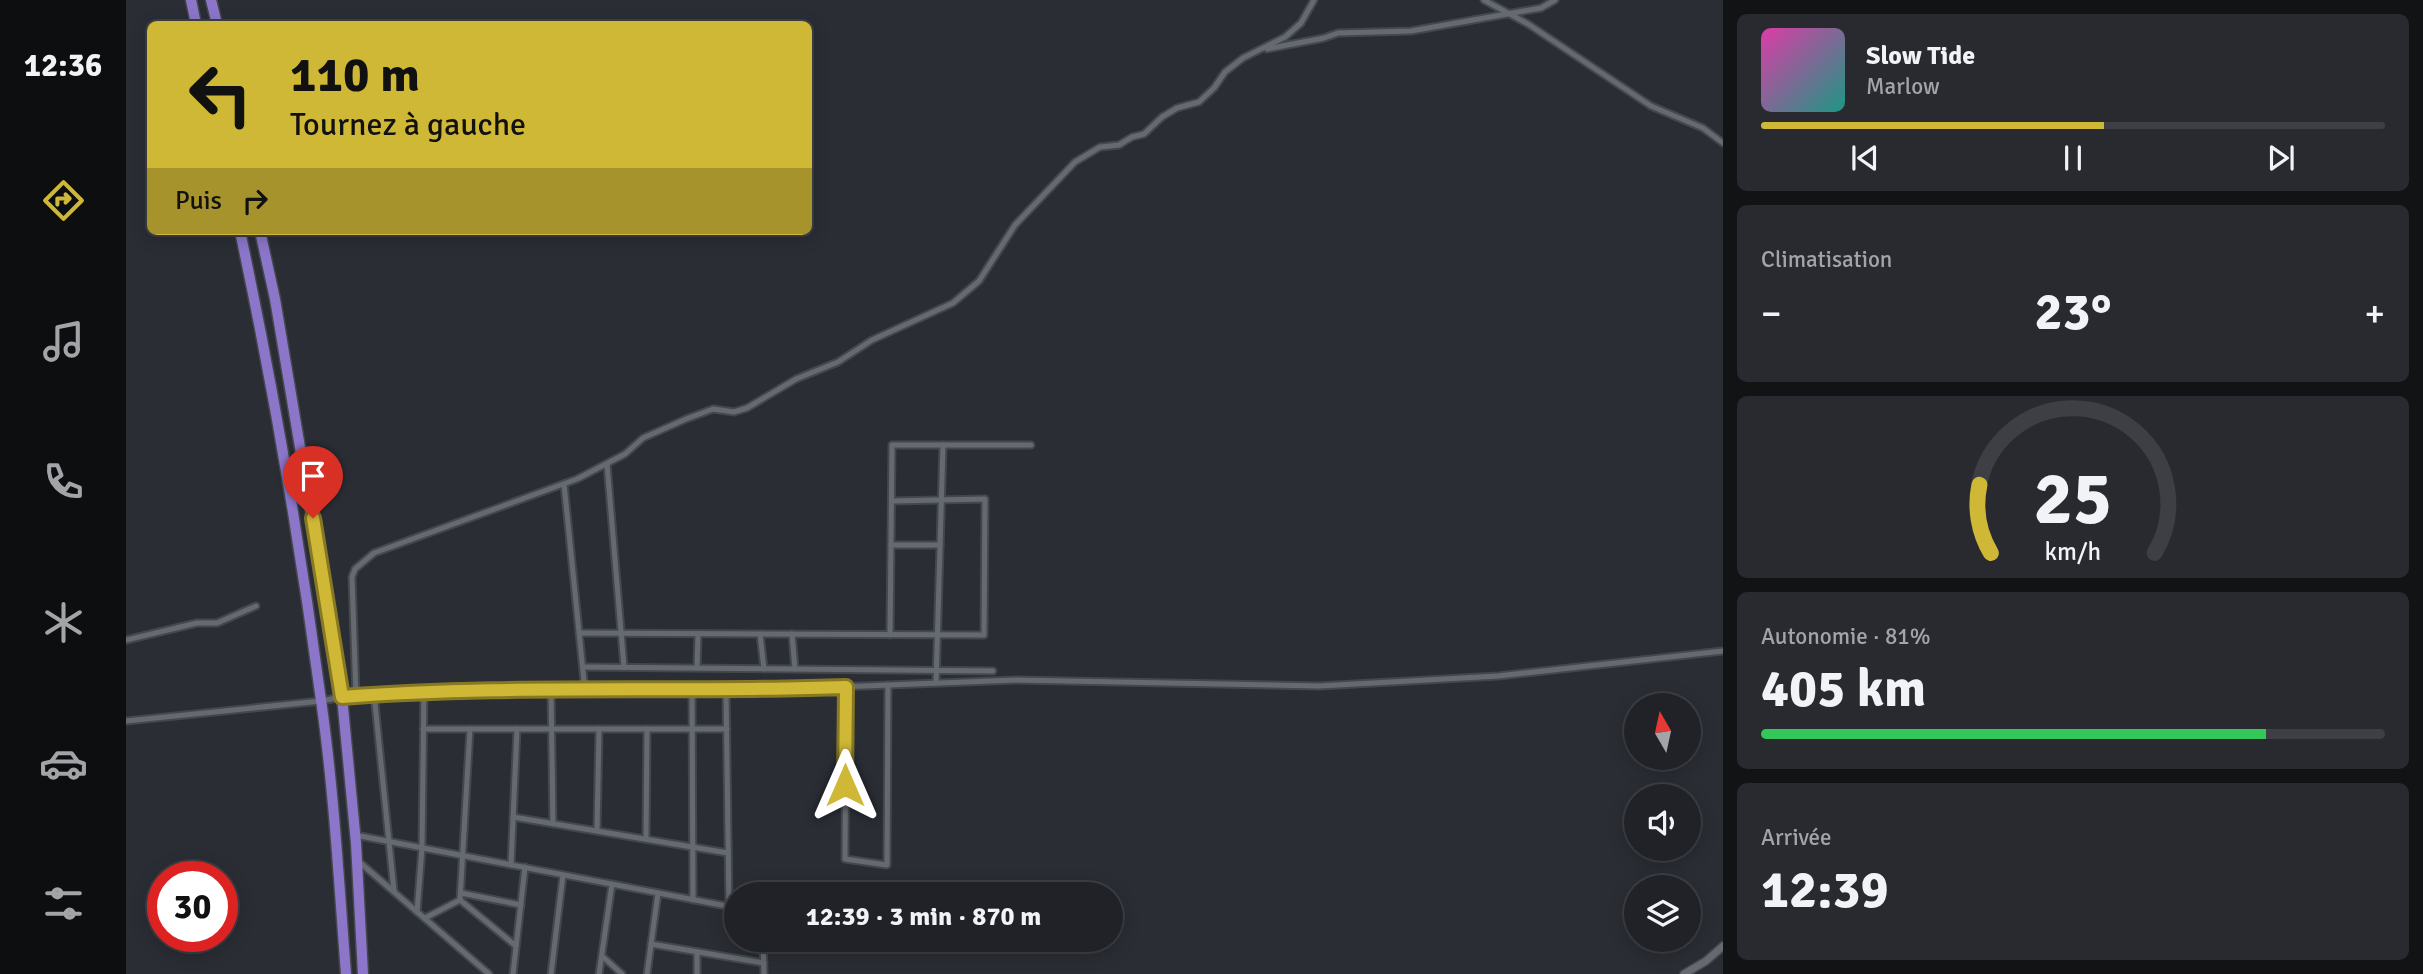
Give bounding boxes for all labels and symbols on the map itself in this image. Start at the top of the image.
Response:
pin [283,446,343,518]
north arrow [1624,693,1701,770]
position arrow [808,748,882,822]
speed limit sign: 30 [147,861,238,952]

